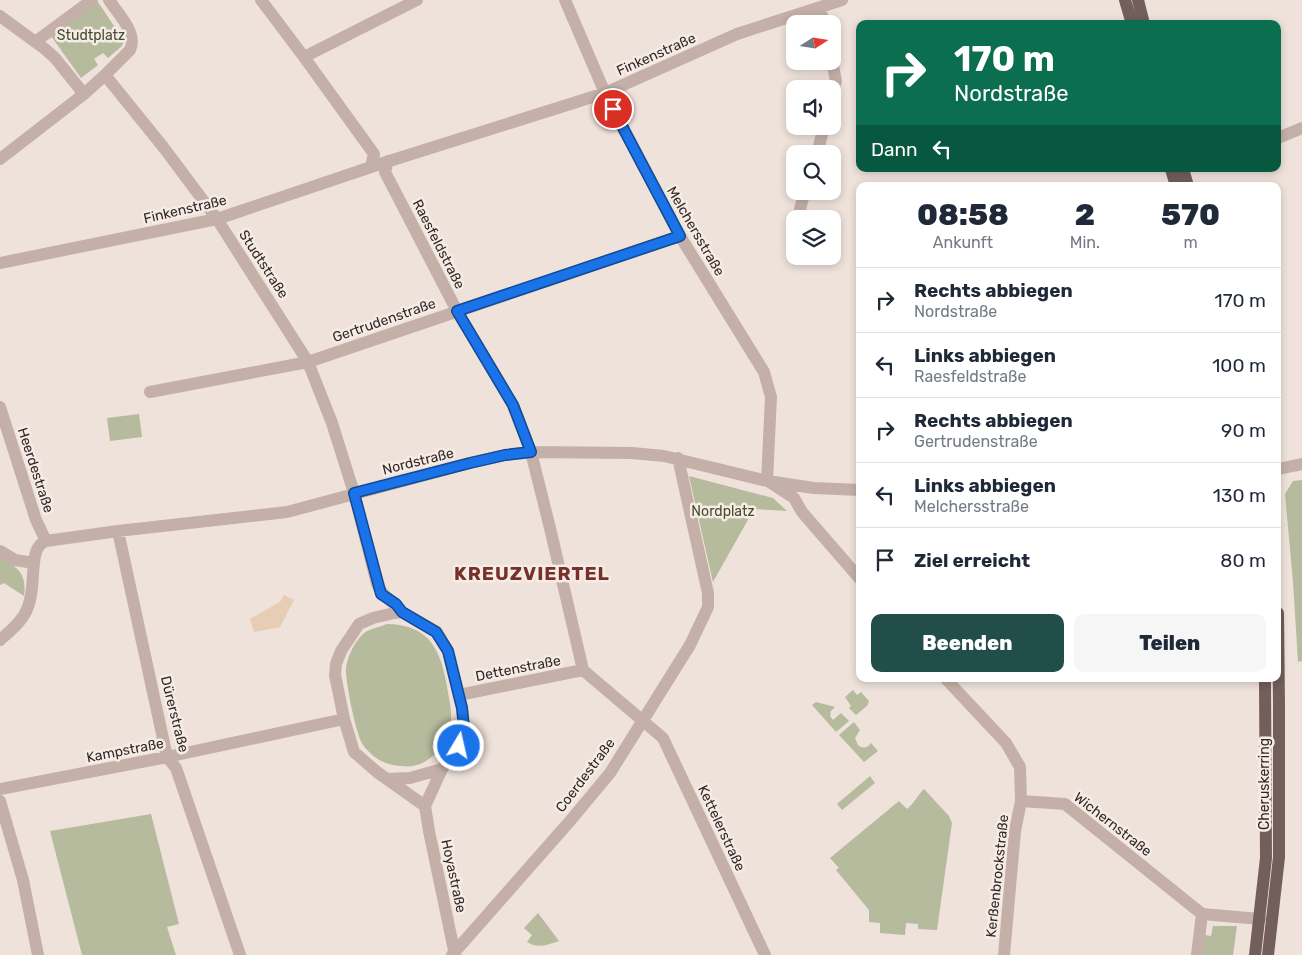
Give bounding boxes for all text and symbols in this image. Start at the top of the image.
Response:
north arrow [786,15,841,70]
map controls [786,15,841,265]
park label: Studtplatz [57,27,125,44]
street label: Finkenstraße [614,29,699,79]
text: 170 m [954,38,1055,80]
icon: right [871,40,936,105]
button: sound [786,80,841,135]
text: Nordstraße [954,80,1069,107]
pin [592,88,634,130]
icon: arrive [599,95,627,123]
icon: left [928,135,956,163]
text: Dann [871,138,918,161]
button: search [786,145,841,200]
street label: Melchersstraße [663,183,728,279]
street label: Finkenstraße [142,192,229,227]
street label: Raesfeldstraße [409,197,469,292]
text: 08:58 [917,197,1009,233]
text: 2 [1075,197,1095,233]
text: 570 [1161,197,1220,233]
button: layers [786,210,841,265]
street label: Studtstraße [235,227,292,302]
text: Ankunft [933,233,993,252]
text: Min. [1070,233,1100,252]
text: m [1183,233,1198,252]
text: Rechts abbiegen [914,279,1073,302]
icon: right [871,286,899,314]
text: 170 m [1215,289,1266,312]
street label: Gertrudenstraße [330,295,438,346]
text: Nordstraße [914,302,997,321]
text: Links abbiegen [914,344,1056,367]
icon: left [871,351,899,379]
text: 100 m [1212,354,1266,377]
text: Raesfeldstraße [914,367,1026,386]
text: Rechts abbiegen [914,409,1073,432]
icon: right [871,416,899,444]
text: 90 m [1221,419,1266,442]
street label: Heerdestraße [14,425,57,515]
text: Gertrudenstraße [914,432,1038,451]
street label: Nordstraße [381,444,456,479]
text: Links abbiegen [914,474,1056,497]
icon: left [871,481,899,509]
text: 130 m [1213,484,1266,507]
text: Melchersstraße [914,497,1029,516]
park label: Nordplatz [691,503,755,520]
icon: arrive [871,546,899,574]
text: Ziel erreicht [914,549,1030,572]
text: 80 m [1220,549,1266,572]
district label: KREUZVIERTEL [454,562,610,585]
button: Beenden [871,614,1064,672]
button: Teilen [1074,614,1266,672]
street label: Dettenstraße [474,652,562,685]
street label: Dürerstraße [157,674,192,754]
position arrow [432,719,484,771]
street label: Kampstraße [85,735,165,766]
street label: Coerdestraße [552,735,619,816]
street label: Cheruskerring [1256,738,1273,830]
street label: Kettelerstraße [694,783,749,874]
street label: Wichernstraße [1070,789,1155,860]
street label: Kerßenbrockstraße [983,813,1012,938]
street label: Hoyastraße [437,838,470,914]

